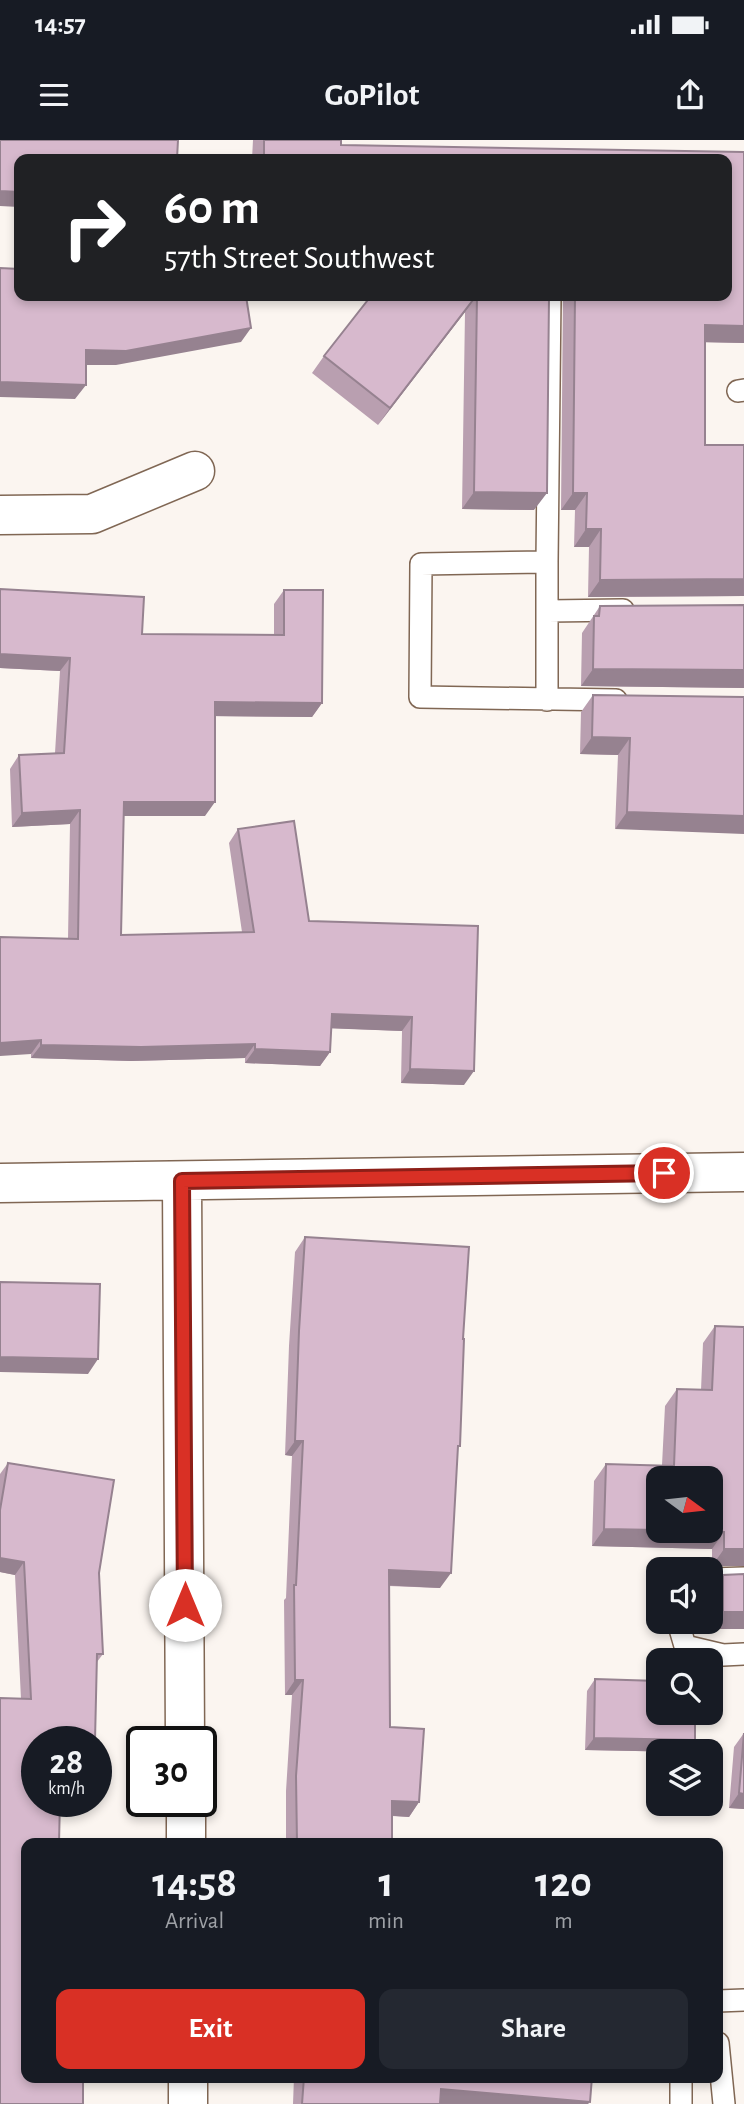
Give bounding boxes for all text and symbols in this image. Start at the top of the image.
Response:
text: 14:57 [35,11,86,37]
icon: menu [35,76,73,114]
icon: share [671,76,709,114]
text: GoPilot [325,79,419,111]
icon: right [49,182,140,273]
text: 60 m [164,184,260,233]
text: 57th Street Southwest [164,242,434,274]
pin [634,1143,694,1203]
icon: arrive [645,1154,683,1192]
north arrow [646,1466,723,1544]
map controls [646,1466,723,1816]
button: sound [646,1557,723,1634]
position arrow [148,1568,222,1642]
button: search [646,1648,723,1725]
speed limit sign: 30 [126,1726,217,1817]
button: layers [646,1739,723,1816]
text: 28 [50,1745,83,1780]
text: km/h [48,1780,85,1798]
text: 14:58 [152,1862,237,1904]
text: 1 [378,1862,394,1904]
text: 120 [535,1862,592,1904]
text: Arrival [165,1910,224,1933]
text: min [368,1910,404,1933]
text: m [554,1910,573,1933]
button: Exit [56,1989,365,2069]
button: Share [379,1989,688,2069]

